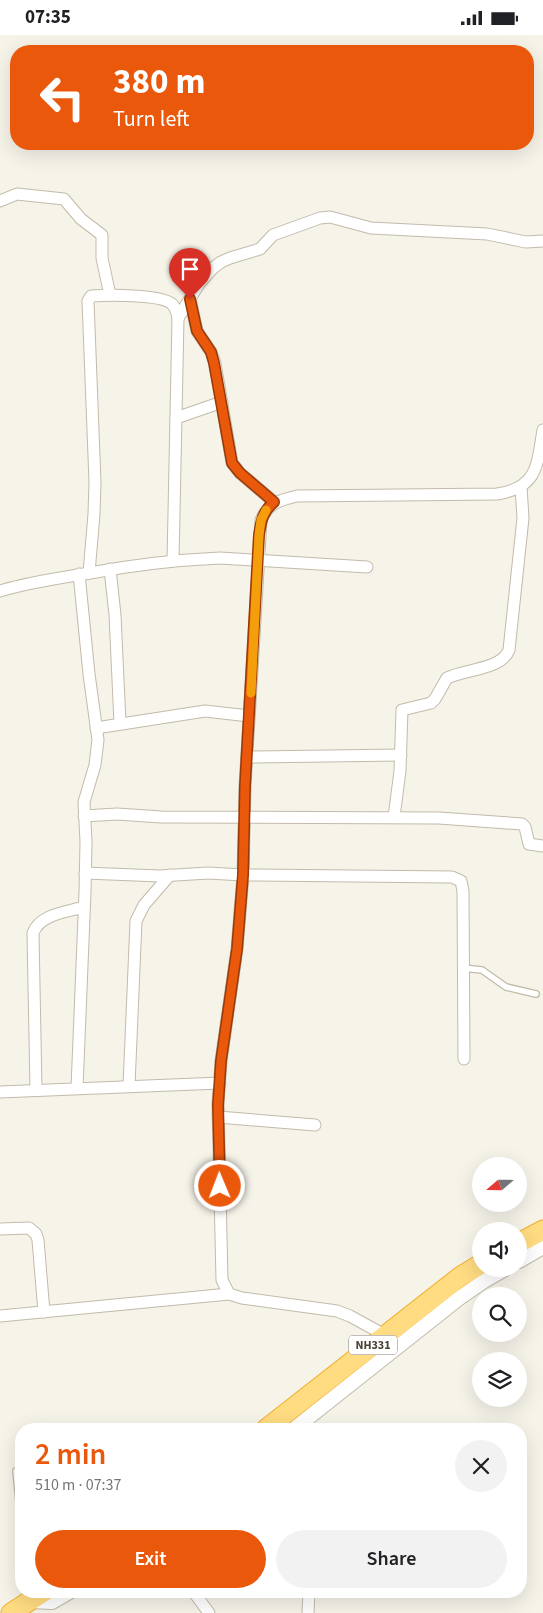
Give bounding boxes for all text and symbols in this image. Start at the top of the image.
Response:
text: 07:35 [25,4,71,31]
text: 380 m [113,57,205,107]
icon: left [30,65,95,130]
text: Turn left [113,103,189,135]
pin [169,248,211,299]
icon: arrive [176,255,204,283]
north arrow [472,1157,528,1213]
map controls [472,1157,527,1407]
position arrow [193,1159,245,1211]
button: sound [472,1222,527,1277]
button: search [472,1287,527,1342]
road number: NH331 [349,1335,397,1355]
button: layers [472,1352,527,1407]
text: 2 min [35,1433,106,1476]
button: close [455,1440,507,1492]
text: 510 m · 07:37 [35,1474,122,1496]
button: Exit [35,1530,266,1588]
button: Share [276,1530,507,1588]

